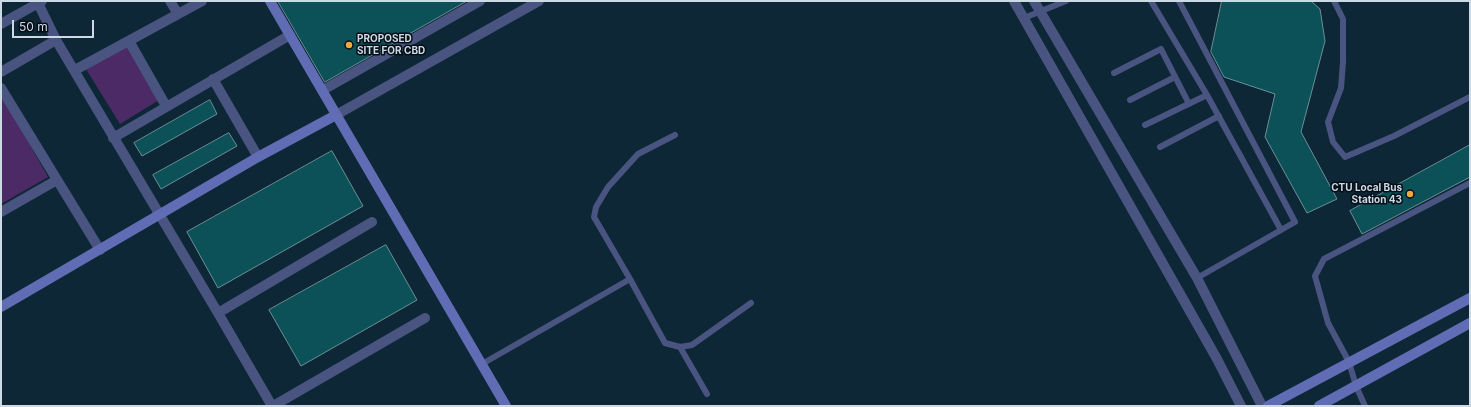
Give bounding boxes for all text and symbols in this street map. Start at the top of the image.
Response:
scale bar [14,12,96,38]
text: 50 m [19,19,48,34]
place label: PROPOSED SITE FOR CBD [357,33,425,56]
marker: PROPOSED SITE FOR CBD [344,40,354,50]
place label: CTU Local Bus Station 43 [1331,182,1402,206]
marker: CTU Local Bus Station 43 [1405,189,1415,199]

